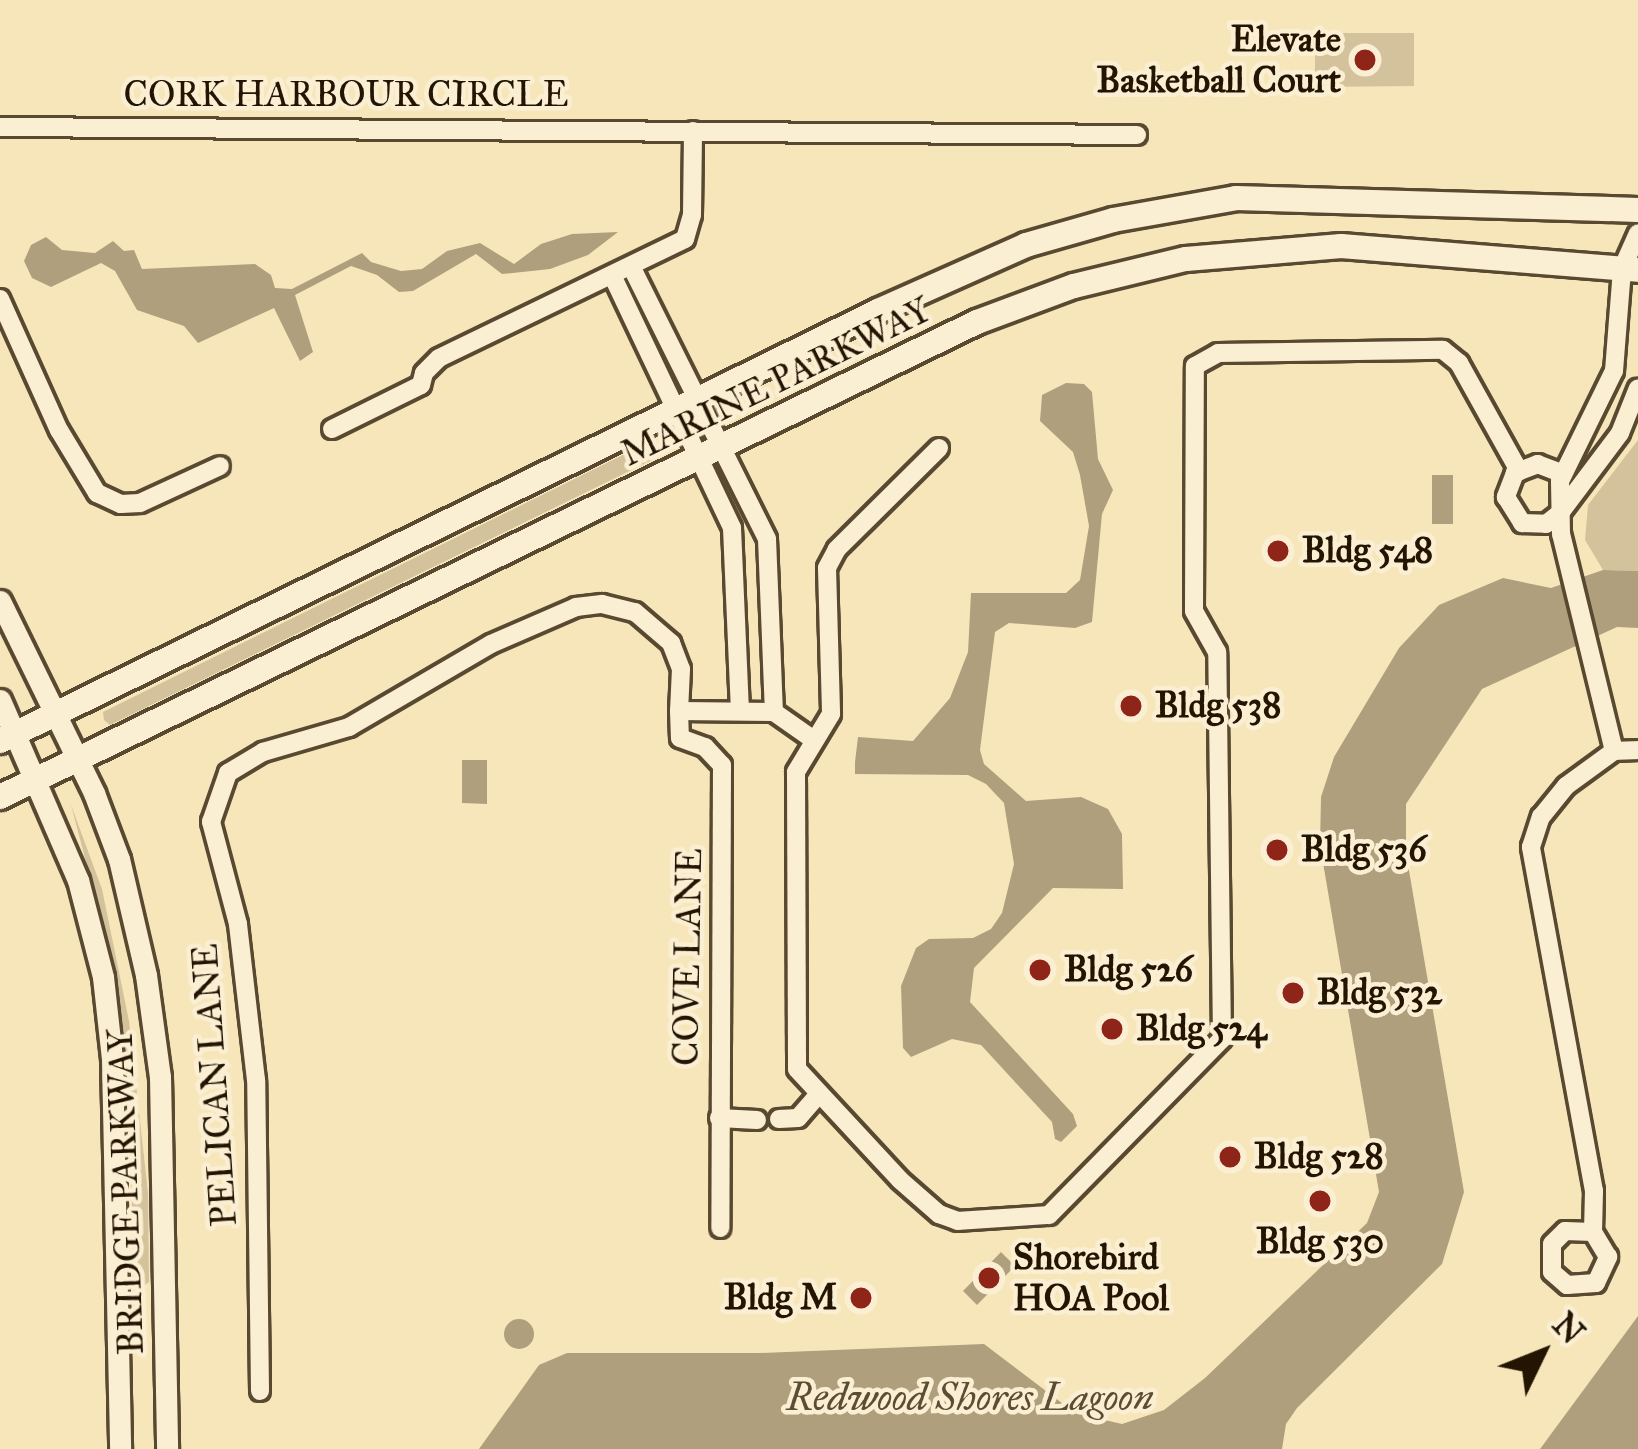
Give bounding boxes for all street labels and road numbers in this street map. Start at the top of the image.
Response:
street label: CORK HARBOUR CIRCLE [124,73,568,117]
street label: MARINE PARKWAY [614,288,938,476]
street label: COVE LANE [665,848,711,1066]
street label: PELICAN LANE [184,942,246,1228]
street label: BRIDGE PARKWAY [99,1029,153,1355]

